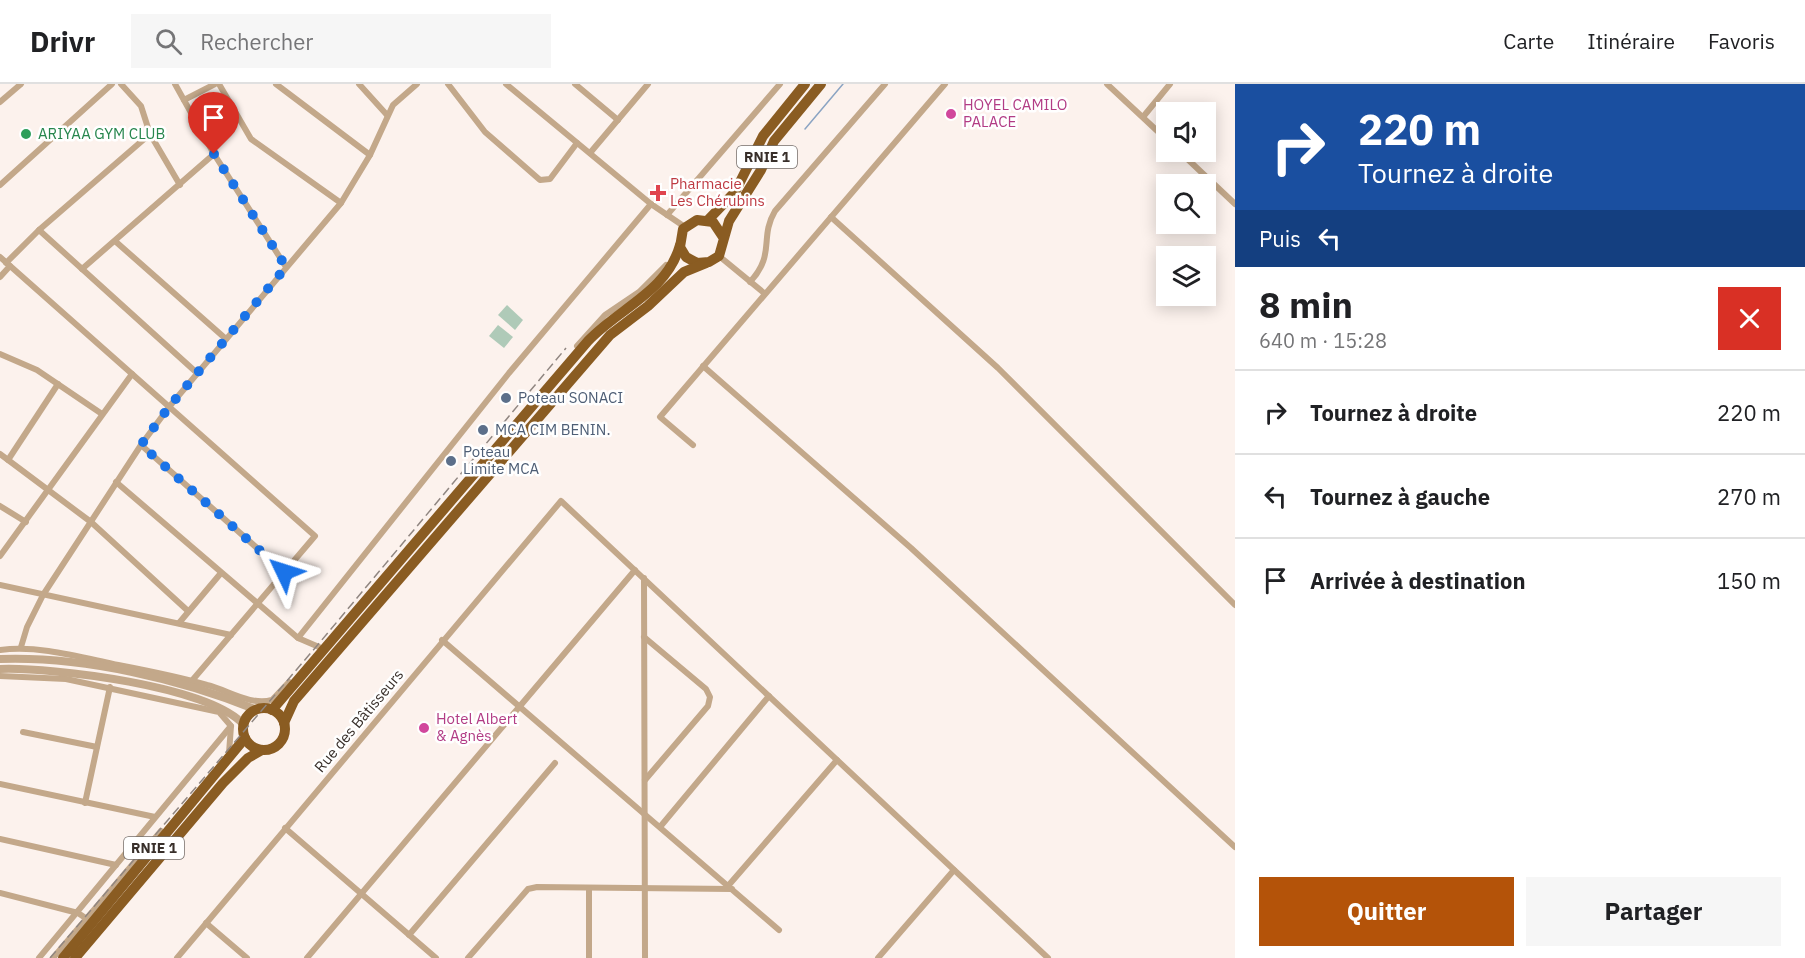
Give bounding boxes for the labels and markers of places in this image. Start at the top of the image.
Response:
pin [188,92,239,154]
place label: HOYEL CAMILO PALACE [963,95,1067,131]
marker: HOYEL CAMILO PALACE [944,107,958,121]
place label: ARIYAA GYM CLUB [38,124,165,143]
marker: ARIYAA GYM CLUB [19,127,33,141]
place label: Pharmacie Les Chérubins [670,174,765,210]
marker: Pharmacie Les Chérubins [651,186,665,200]
place label: Poteau SONACI [518,388,623,407]
marker: Poteau SONACI [499,391,513,405]
place label: MCA CIM BENIN. [495,420,611,439]
marker: MCA CIM BENIN. [476,423,490,437]
place label: Poteau Limite MCA [463,442,540,478]
marker: Poteau Limite MCA [444,454,458,468]
place label: Hotel Albert & Agnès [436,709,518,745]
marker: Hotel Albert & Agnès [417,721,431,735]

